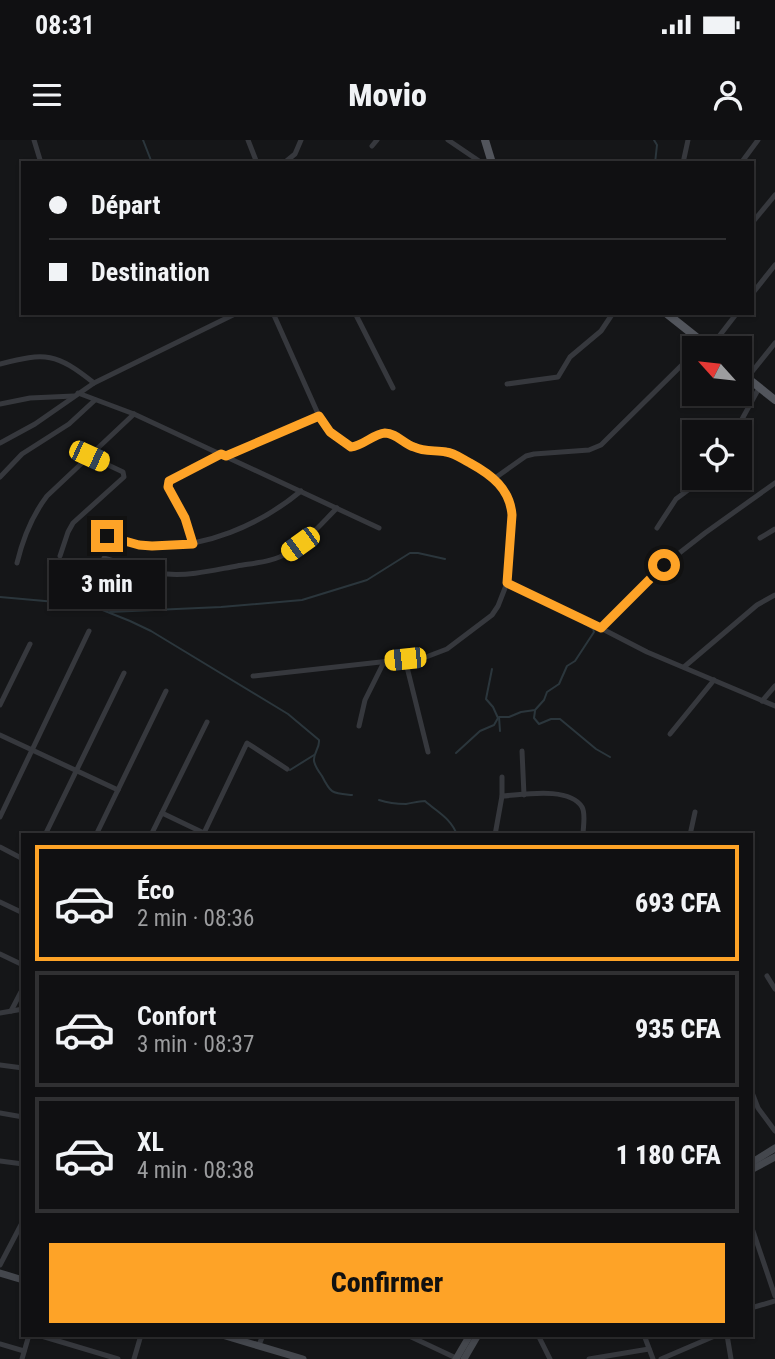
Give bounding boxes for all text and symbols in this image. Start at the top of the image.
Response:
text: 08:31 [35,10,95,40]
icon: menu [28,76,66,114]
text: Movio [348,76,427,114]
icon: person [709,76,747,114]
text: Départ [91,190,160,220]
text: Destination [91,257,210,287]
north arrow [682,336,752,406]
map controls [682,336,752,490]
button: locate [682,420,752,490]
car [66,438,113,474]
route end [91,520,123,552]
car [277,523,324,565]
route start [648,549,680,581]
callout: 3 min [49,560,165,610]
text: 3 min [81,571,133,598]
car [384,646,427,672]
icon: car [53,872,116,935]
text: Éco [137,875,174,905]
text: 693 CFA [635,888,721,918]
text: 2 min · 08:36 [137,905,254,932]
icon: car [53,998,116,1061]
text: Confort [137,1001,216,1031]
text: 935 CFA [635,1014,721,1044]
text: 3 min · 08:37 [137,1031,254,1058]
icon: car [53,1124,116,1187]
text: XL [137,1127,164,1157]
text: 1 180 CFA [616,1140,721,1170]
text: 4 min · 08:38 [137,1157,254,1184]
button: Confirmer [49,1243,725,1323]

